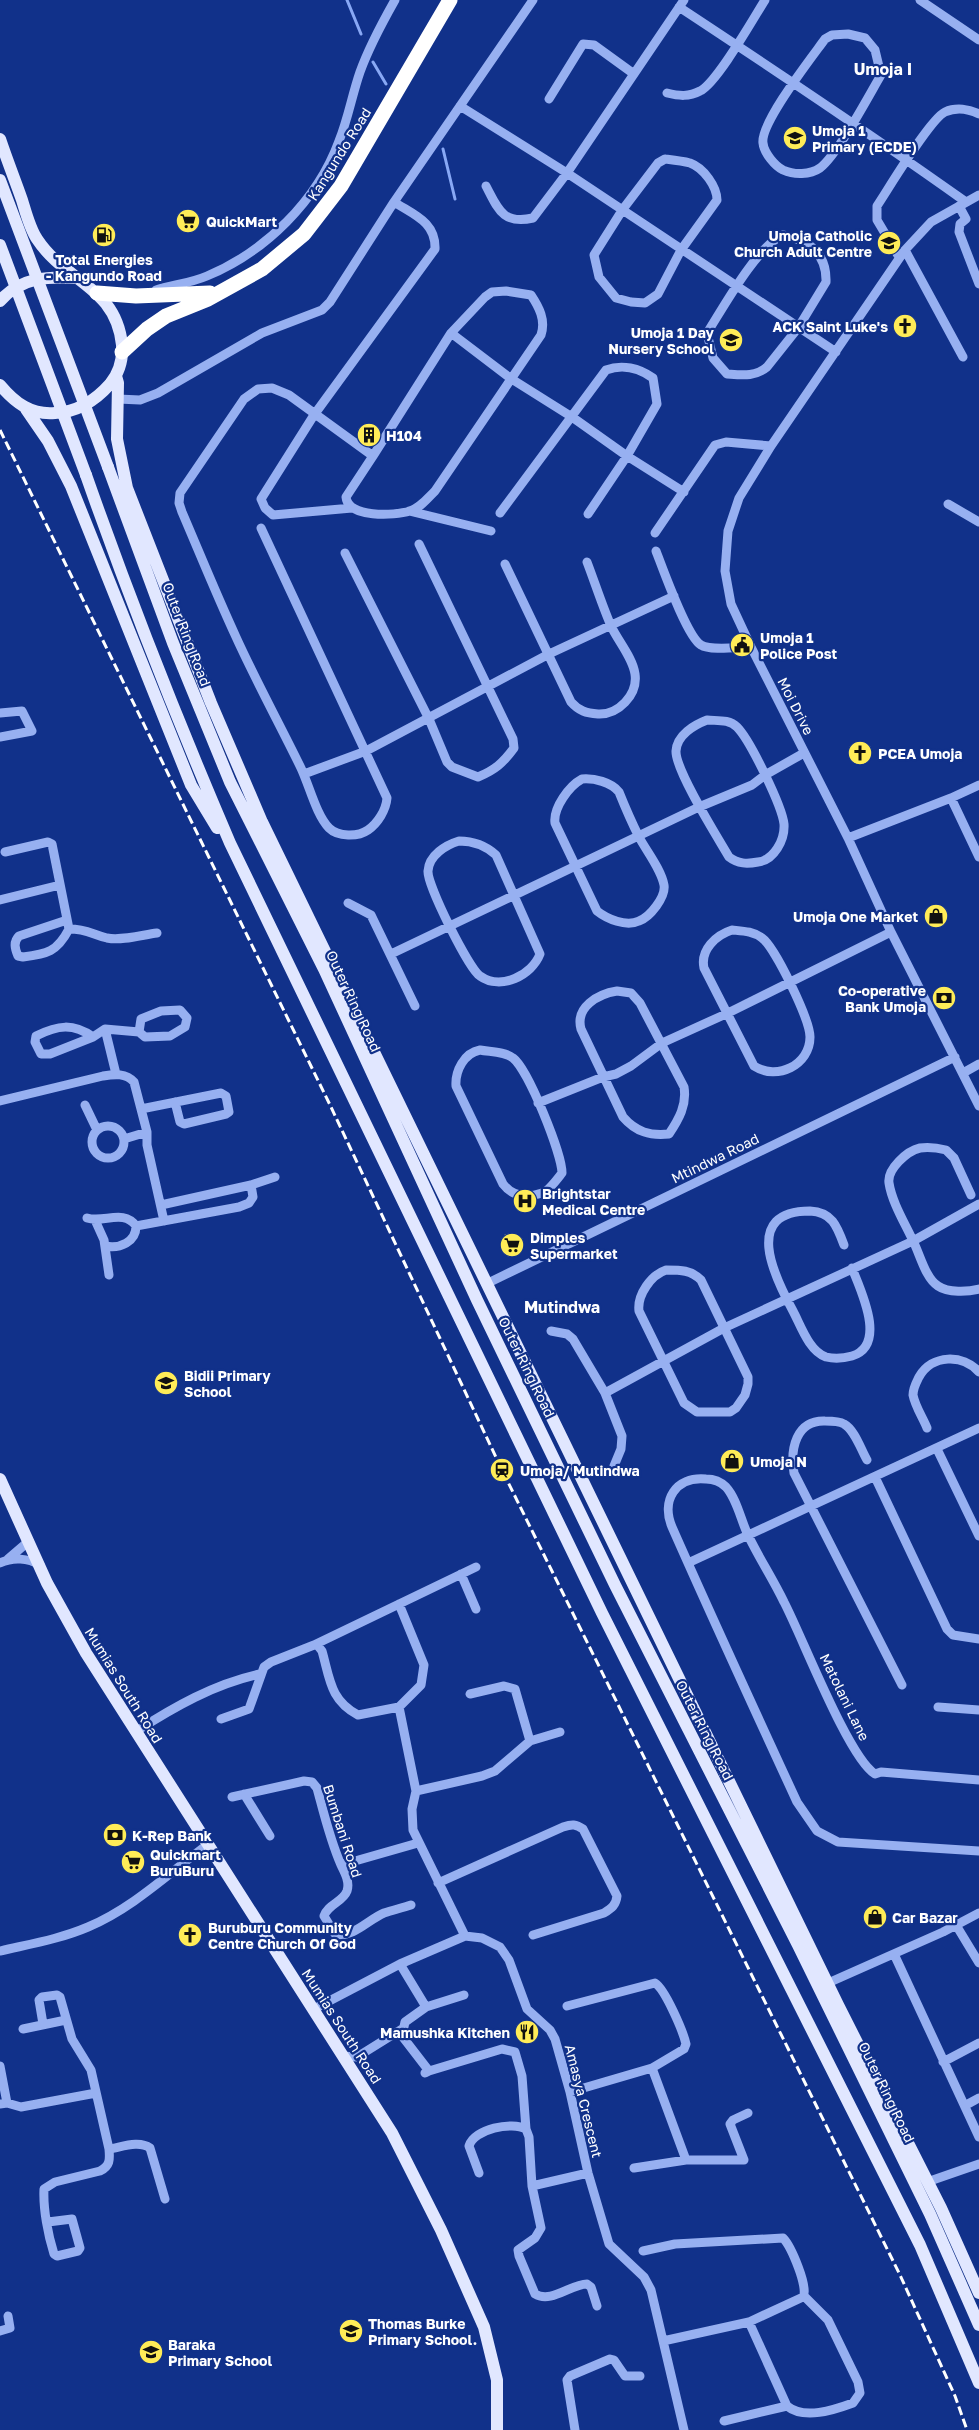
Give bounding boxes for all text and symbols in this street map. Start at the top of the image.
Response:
district label: Umoja I [854,59,912,79]
street label: Kangundo Road [304,104,374,204]
place label: Umoja 1 Primary (ECDE) [812,122,917,155]
school or university icon: Umoja 1 Primary (ECDE) [782,125,808,151]
supermarket icon: QuickMart [175,208,201,234]
place label: QuickMart [206,213,277,230]
fuel station icon: Total Energies - Kangundo Road [91,222,117,248]
place label: Umoja Catholic Church Adult Centre [734,227,872,260]
school or university icon: Umoja Catholic Church Adult Centre [876,230,902,256]
place label: Total Energies - Kangundo Road [46,251,162,284]
church icon: ACK Saint Luke's [892,313,918,339]
place label: ACK Saint Luke's [773,318,888,335]
place label: Umoja 1 Day Nursery School [608,324,715,357]
school or university icon: Umoja 1 Day Nursery School [718,327,744,353]
building icon: H104 [356,422,382,448]
place label: H104 [386,427,422,444]
street label: Outer Ring Road [159,580,215,688]
place label: Umoja 1 Police Post [760,629,837,662]
public building icon: Umoja 1 Police Post [729,632,755,658]
street label: Moi Drive [774,674,818,738]
church icon: PCEA Umoja [847,740,873,766]
place label: PCEA Umoja [878,745,962,762]
shop icon: Umoja One Market [923,903,949,929]
place label: Umoja One Market [793,908,918,925]
street label: Outer Ring Road [323,948,385,1054]
place label: Co-operative Bank Umoja [838,982,926,1015]
bank icon: Co-operative Bank Umoja [931,985,957,1011]
street label: Mtindwa Road [668,1129,762,1187]
place label: Brightstar Medical Centre [542,1185,645,1218]
hospital icon: Brightstar Medical Centre [512,1188,538,1214]
place label: Dimples Supermarket [530,1229,618,1262]
supermarket icon: Dimples Supermarket [499,1232,525,1258]
district label: Mutindwa [524,1297,600,1317]
street label: Outer Ring Road [495,1314,559,1420]
place label: Bidii Primary School [184,1367,271,1400]
school or university icon: Bidii Primary School [153,1370,179,1396]
shop icon: Umoja N [719,1448,745,1474]
place label: Umoja N [750,1453,807,1470]
station icon: Umoja/ Mutindwa [489,1457,515,1483]
place label: Umoja/ Mutindwa [520,1462,640,1479]
street label: Mumias South Road [81,1624,167,1746]
street label: Matolani Lane [817,1651,873,1743]
street label: Outer Ring Road [672,1677,738,1783]
street label: Bumbani Road [320,1782,366,1880]
bank icon: K-Rep Bank [102,1822,128,1848]
place label: K-Rep Bank [132,1827,212,1844]
place label: Quickmart BuruBuru [150,1846,221,1879]
supermarket icon: Quickmart BuruBuru [120,1849,146,1875]
shop icon: Car Bazar [862,1904,888,1930]
place label: Car Bazar [892,1909,958,1926]
place label: Buruburu Community Centre Church Of God [208,1919,356,1952]
church icon: Buruburu Community Centre Church Of God [177,1922,203,1948]
street label: Mumias South Road [299,1965,385,2087]
restaurant icon: Mamushka Kitchen [514,2019,540,2045]
place label: Mamushka Kitchen [380,2024,510,2041]
street label: Outer Ring Road [855,2039,919,2145]
street label: Amasya Crescent [562,2043,606,2159]
place label: Thomas Burke Primary School. [368,2315,477,2348]
school or university icon: Thomas Burke Primary School. [338,2318,364,2344]
place label: Baraka Primary School [168,2336,272,2369]
school or university icon: Baraka Primary School [138,2339,164,2365]

